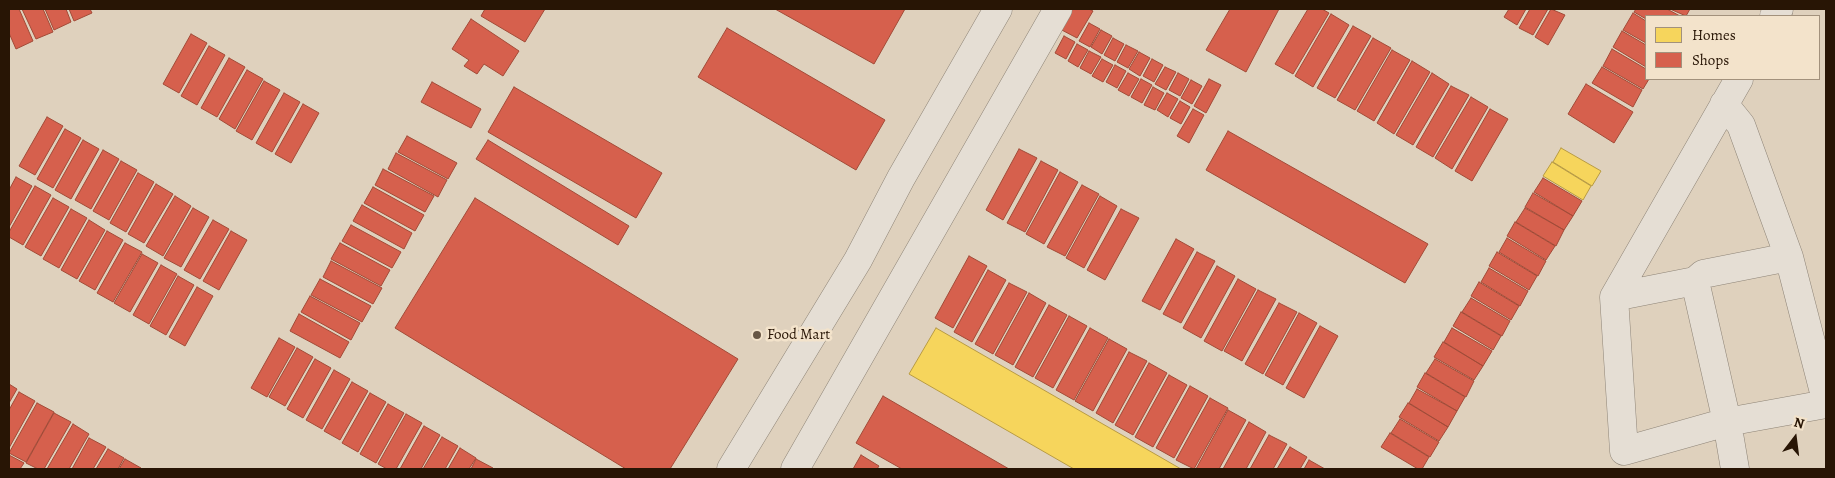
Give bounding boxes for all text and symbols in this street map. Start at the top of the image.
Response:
legend [1645,15,1820,80]
text: Homes [1692,25,1736,45]
text: Shops [1692,50,1729,70]
place label: Food Mart [767,326,830,344]
marker: Food Mart [751,329,763,341]
north arrow [1770,413,1820,463]
text: N [1792,413,1806,434]

